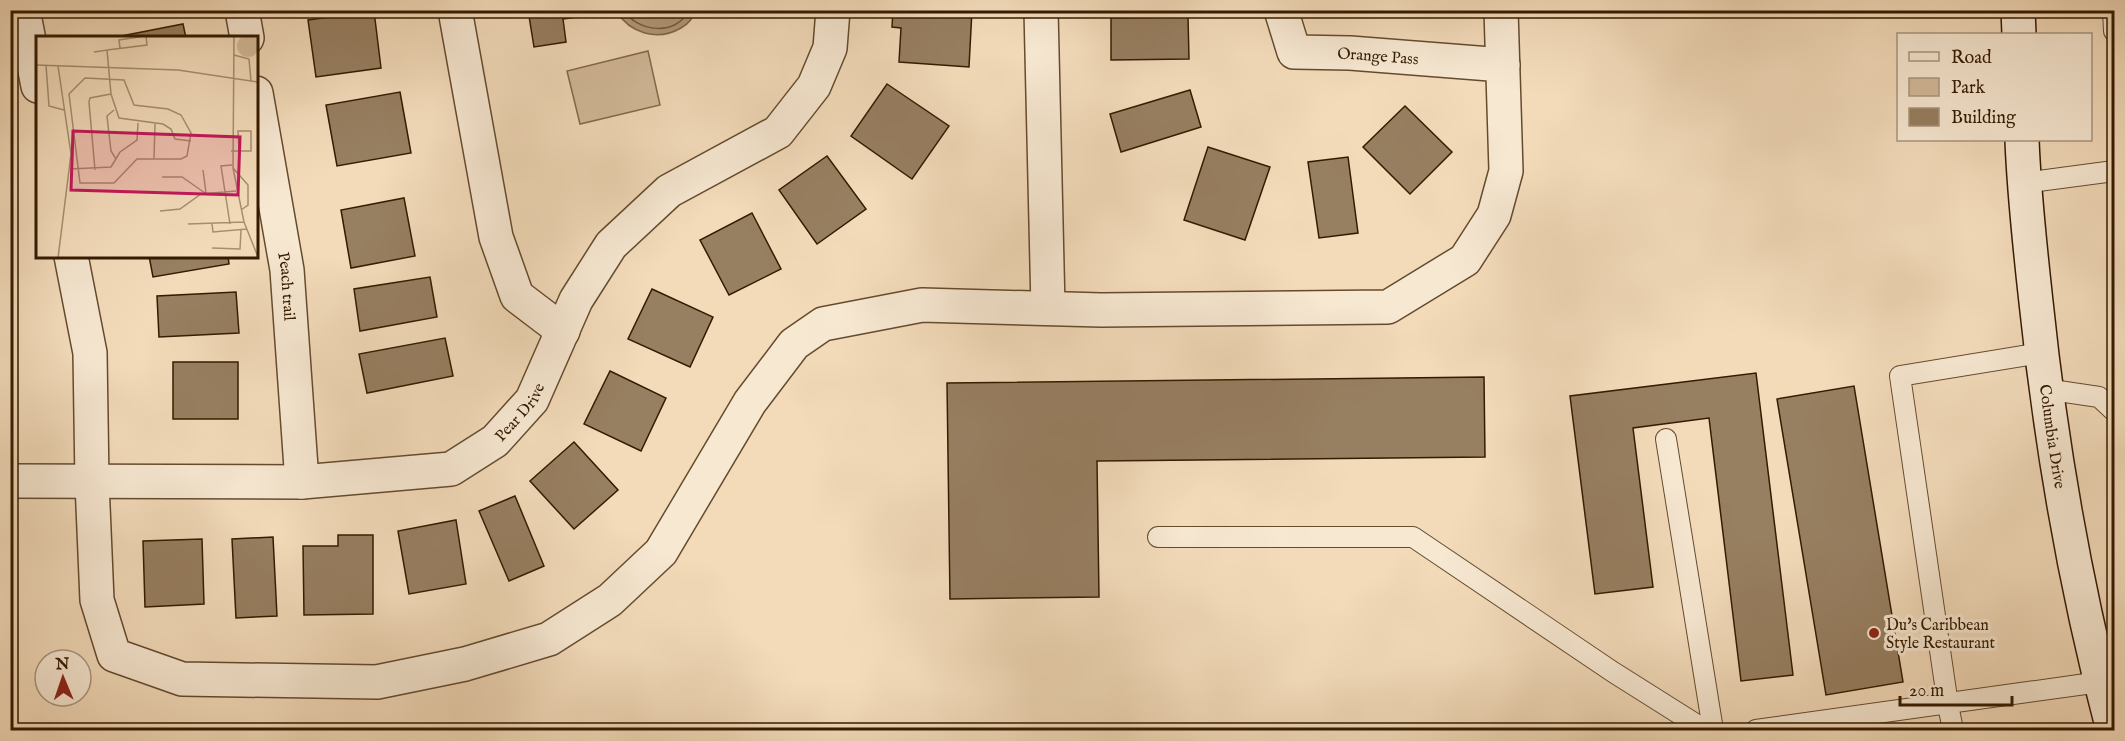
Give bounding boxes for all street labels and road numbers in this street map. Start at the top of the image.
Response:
street label: Orange Pass [1337,45,1420,70]
street label: Peach trail [272,251,299,322]
street label: Pear Drive [491,380,550,447]
street label: Columbia Drive [2034,383,2069,490]

